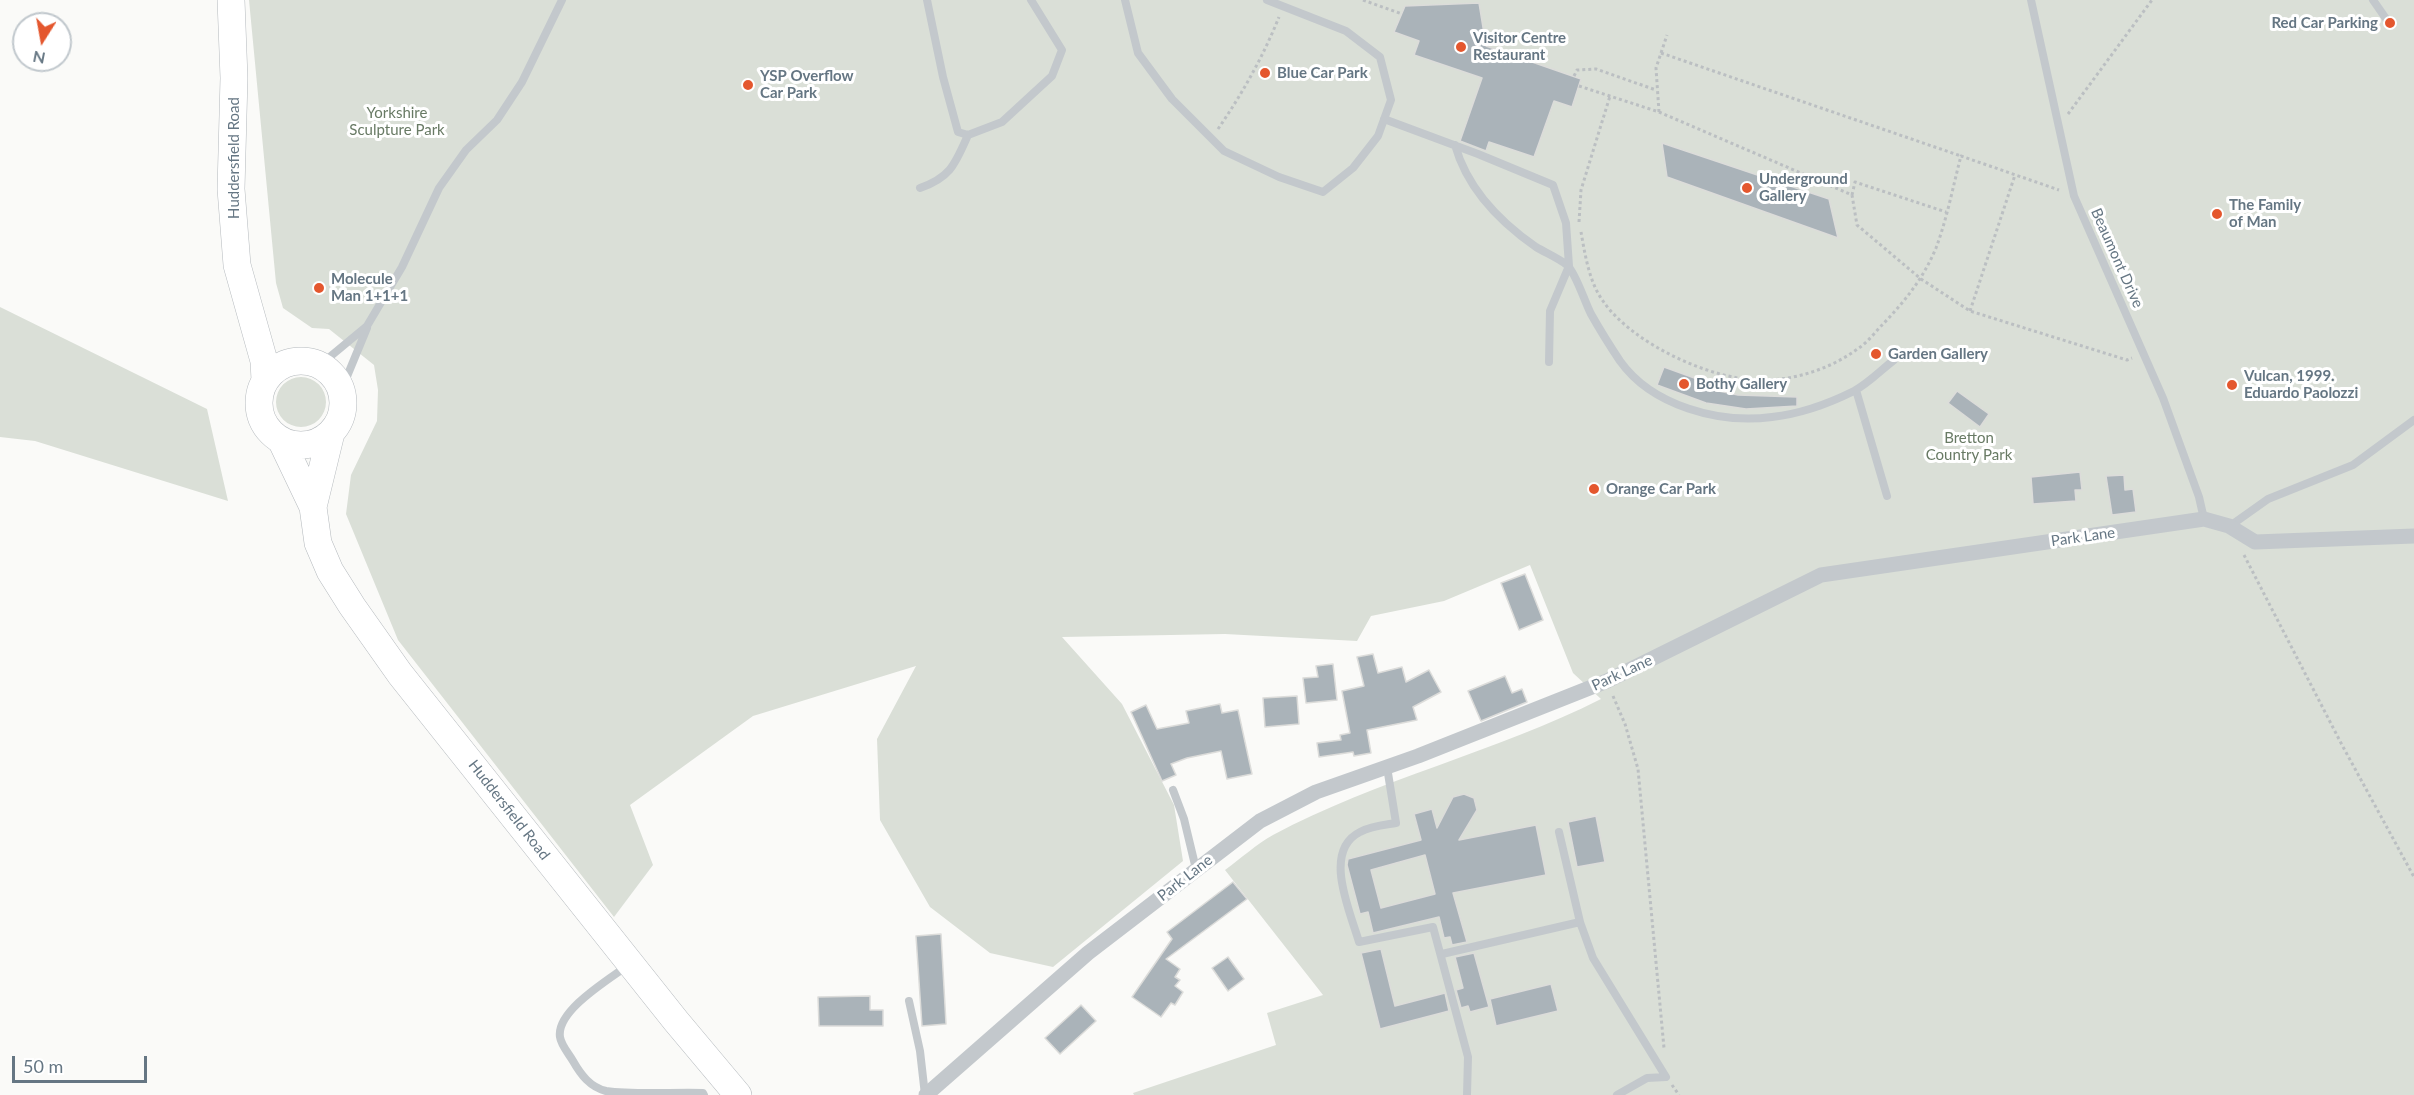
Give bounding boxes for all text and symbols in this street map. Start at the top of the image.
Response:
north arrow [12,12,72,72]
place label: Red Car Parking [2271,14,2378,32]
marker: Red Car Parking [2383,16,2397,30]
place label: Visitor Centre Restaurant [1473,29,1566,64]
marker: Visitor Centre Restaurant [1454,40,1468,54]
text: N [31,48,47,69]
place label: Blue Car Park [1277,64,1368,82]
marker: Blue Car Park [1258,66,1272,80]
place label: YSP Overflow Car Park [760,67,854,102]
marker: YSP Overflow Car Park [741,78,755,92]
street label: Huddersfield Road [225,97,243,219]
park label: Yorkshire Sculpture Park [349,104,445,139]
place label: Underground Gallery [1759,170,1848,205]
marker: Underground Gallery [1740,181,1754,195]
place label: The Family of Man [2229,196,2301,231]
street label: Beaumont Drive [2087,205,2147,311]
marker: The Family of Man [2210,207,2224,221]
place label: Molecule Man 1+1+1 [331,270,408,305]
marker: Molecule Man 1+1+1 [312,281,326,295]
place label: Garden Gallery [1888,345,1988,363]
marker: Garden Gallery [1869,347,1883,361]
place label: Vulcan, 1999. Eduardo Paolozzi [2244,367,2358,402]
place label: Bothy Gallery [1696,375,1787,393]
marker: Bothy Gallery [1677,377,1691,391]
marker: Vulcan, 1999. Eduardo Paolozzi [2225,378,2239,392]
park label: Bretton Country Park [1926,429,2012,464]
place label: Orange Car Park [1606,480,1716,498]
marker: Orange Car Park [1587,482,1601,496]
street label: Park Lane [2050,524,2116,550]
street label: Park Lane [1589,651,1655,695]
street label: Huddersfield Road [464,756,554,864]
street label: Park Lane [1154,851,1216,905]
scale bar [15,1044,150,1082]
text: 50 m [23,1055,63,1077]

